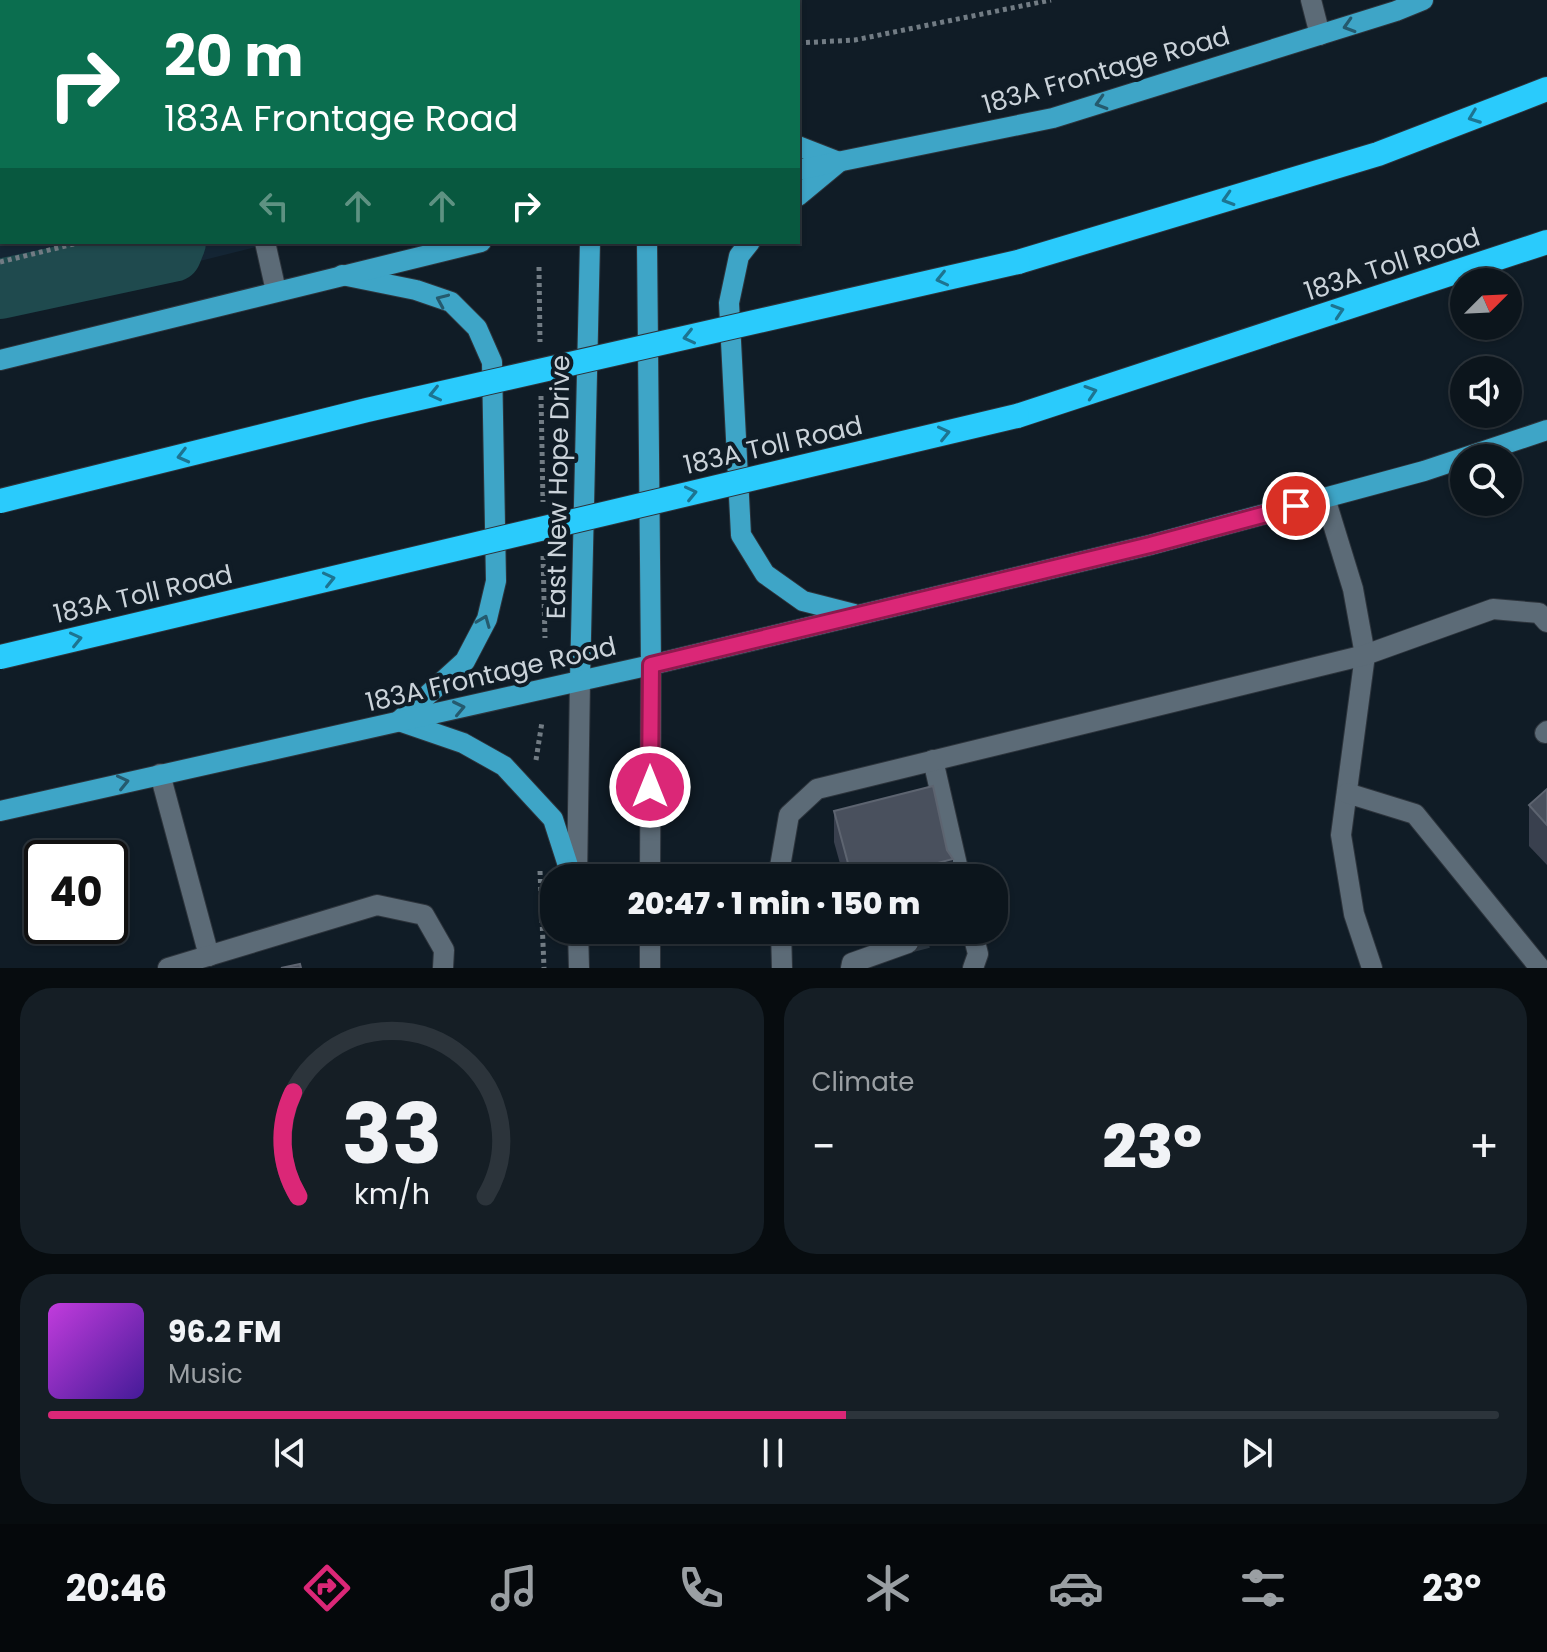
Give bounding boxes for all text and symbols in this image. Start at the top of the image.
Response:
text: 20 m [164,17,304,96]
street label: 183A Frontage Road [978,17,1234,123]
one-way arrow [1343,17,1356,33]
icon: right [32,32,136,136]
text: 183A Frontage Road [164,93,518,144]
one-way arrow [1094,94,1108,110]
one-way arrow [1468,107,1482,124]
icon: left [252,184,296,228]
icon: ahead [336,184,380,228]
icon: ahead [420,184,464,228]
icon: right [504,184,548,228]
one-way arrow [1221,190,1235,206]
street label: 183A Toll Road [1300,219,1484,309]
north arrow [1450,268,1522,340]
map controls [1450,268,1522,516]
one-way arrow [936,270,950,287]
one-way arrow [435,294,450,310]
one-way arrow [1331,304,1345,320]
one-way arrow [682,328,696,345]
street label: East New Hope Drive [538,355,578,619]
button: sound [1450,356,1522,428]
one-way arrow [429,385,443,402]
one-way arrow [1083,385,1097,401]
street label: 183A Toll Road [680,407,866,483]
one-way arrow [937,426,950,443]
button: search [1450,444,1522,516]
one-way arrow [176,446,190,463]
pin [1262,472,1330,540]
icon: arrive [1274,484,1318,528]
one-way arrow [684,486,697,503]
street label: 183A Toll Road [50,556,236,632]
one-way arrow [322,571,335,588]
one-way arrow [475,615,491,629]
street label: 183A Frontage Road [362,628,620,720]
one-way arrow [69,631,82,648]
one-way arrow [452,700,465,717]
position arrow [608,745,692,829]
one-way arrow [116,775,129,792]
speed limit sign: 40 [24,840,128,944]
text: 20:47 · 1 min · 150 m [628,882,920,925]
text: Climate [812,1064,914,1100]
text: 33 [341,1076,442,1192]
text: 23° [1103,1105,1202,1189]
text: − [812,1116,836,1177]
text: + [1469,1116,1499,1177]
text: km/h [354,1174,430,1214]
text: 96.2 FM [168,1310,281,1353]
text: Music [168,1356,243,1392]
icon: previous [268,1431,312,1475]
icon: pause [751,1431,795,1475]
icon: next [1235,1431,1279,1475]
icon: directions [299,1560,355,1616]
icon: music [486,1560,542,1616]
icon: phone [673,1560,729,1616]
icon: climate [860,1560,916,1616]
icon: car [1048,1560,1104,1616]
icon: filters [1235,1560,1291,1616]
text: 20:46 [66,1563,167,1614]
text: 23° [1422,1563,1481,1614]

